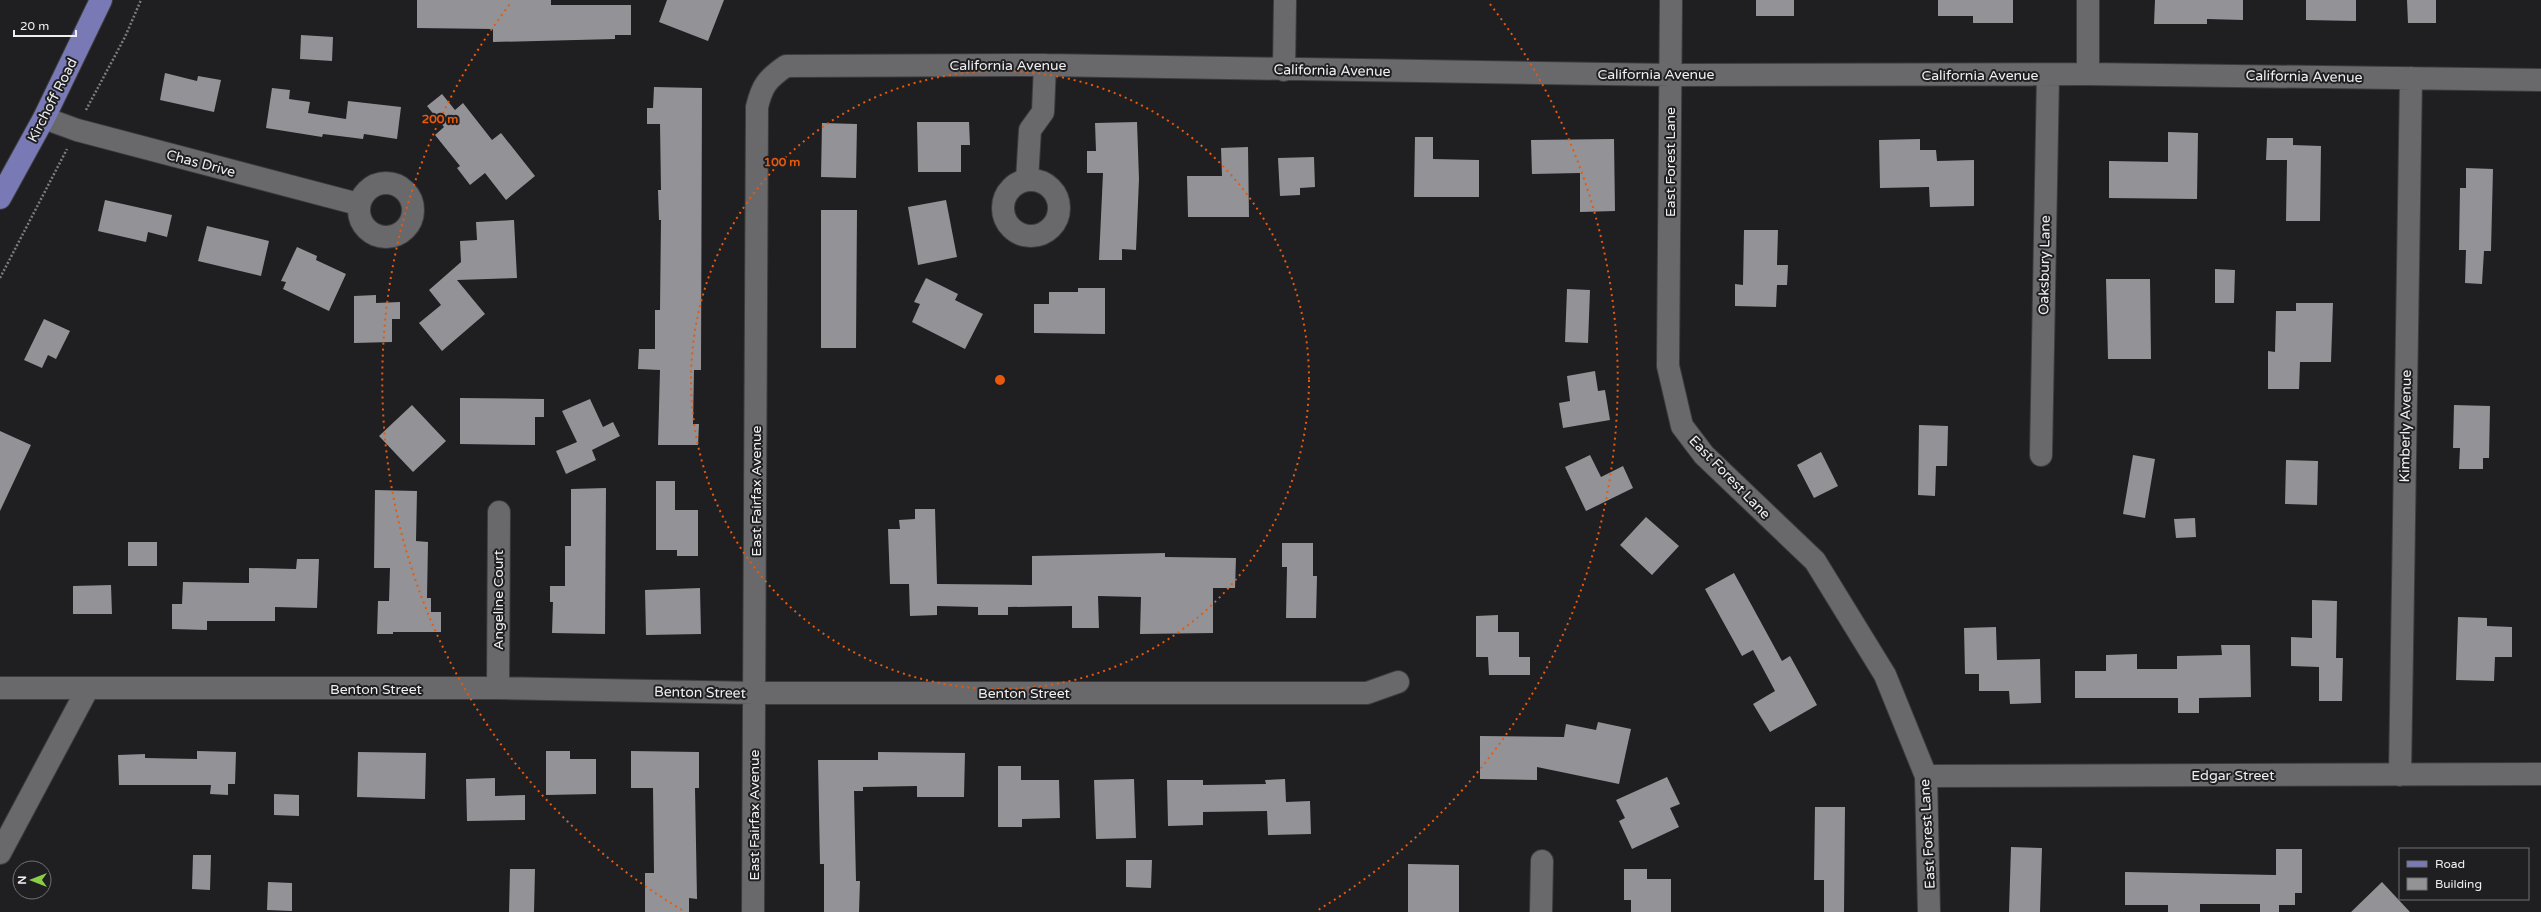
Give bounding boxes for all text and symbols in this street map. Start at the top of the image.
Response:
scale bar [14,12,76,38]
text: 20 m [20,19,49,33]
street label: Kirchoff Road [24,55,81,145]
street label: California Avenue [949,57,1067,74]
street label: California Avenue [1273,61,1391,80]
street label: California Avenue [1597,66,1715,83]
street label: California Avenue [1921,67,2039,84]
street label: California Avenue [2245,67,2363,86]
street label: East Forest Lane [1662,107,1679,217]
text: 200 m [422,112,458,126]
street label: Chas Drive [164,146,237,181]
text: 100 m [764,155,800,169]
street label: Oaksbury Lane [2035,215,2054,315]
street label: Kimberly Avenue [2396,370,2415,482]
centre of rings [993,373,1007,387]
street label: East Fairfax Avenue [748,426,765,556]
street label: East Forest Lane [1685,432,1774,523]
street label: Angeline Court [490,549,507,650]
street label: Benton Street [330,681,423,698]
street label: Benton Street [654,683,747,702]
street label: Benton Street [978,685,1071,702]
street label: East Fairfax Avenue [746,750,763,880]
street label: Edgar Street [2191,767,2275,784]
street label: East Forest Lane [1916,779,1939,889]
legend [2399,848,2529,900]
text: Road [2435,857,2465,871]
north arrow [12,860,52,900]
text: N [16,876,29,884]
text: Building [2435,877,2482,891]

